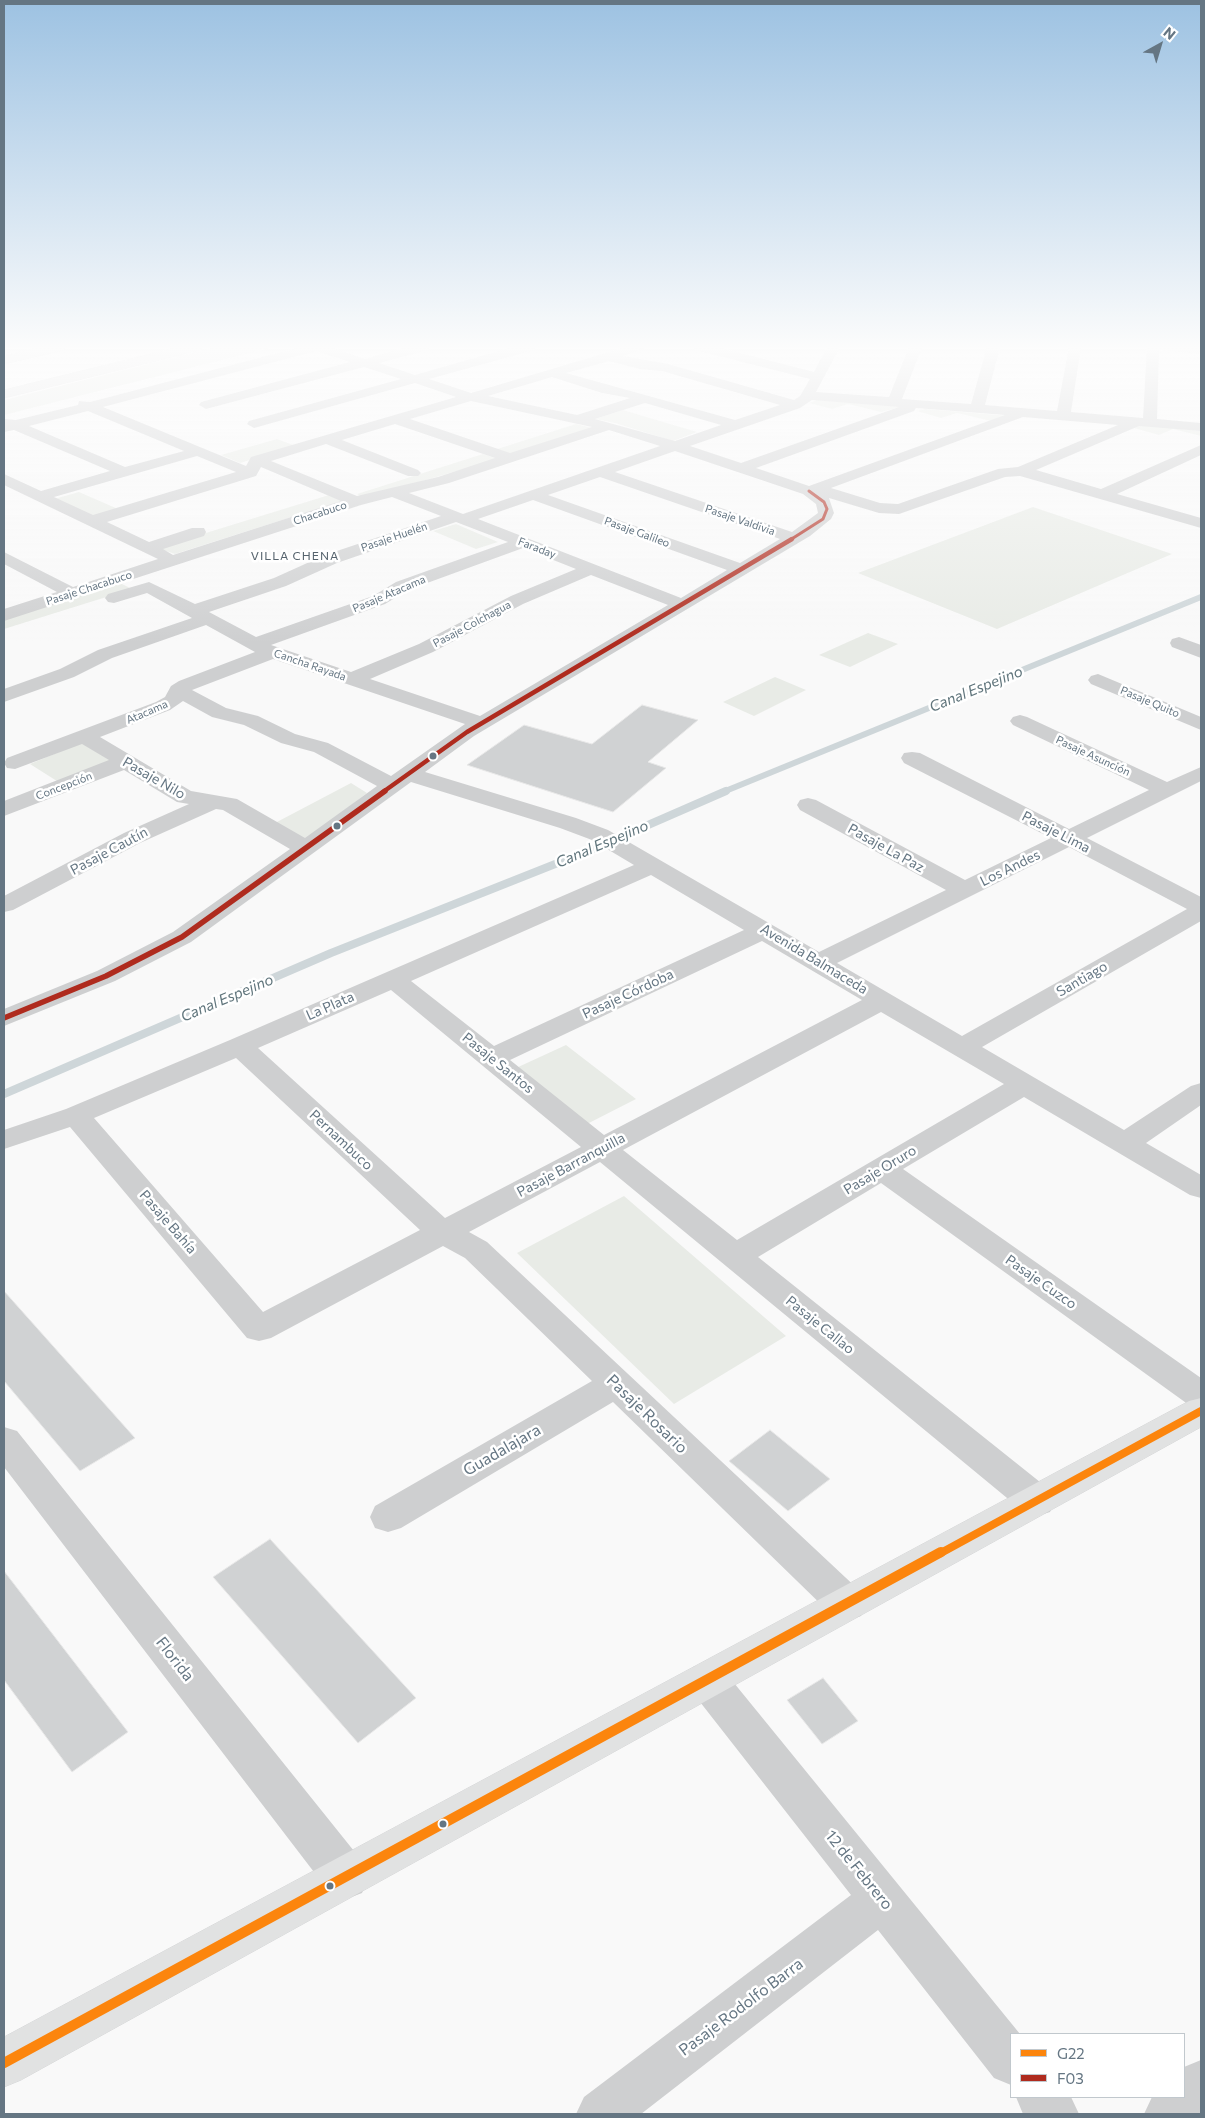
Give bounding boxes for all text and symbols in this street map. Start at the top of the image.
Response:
north arrow [1135,20,1185,70]
text: N [1160,23,1179,43]
street label: Chacabuco [292,498,348,528]
street label: Pasaje Valdivia [703,502,777,538]
street label: Pasaje Galileo [602,514,672,550]
street label: Pasaje Huelén [359,519,429,555]
street label: Faraday [516,535,558,561]
district label: VILLA CHENA [249,549,341,563]
street label: Pasaje Chacabuco [44,568,134,608]
street label: Pasaje Atacama [350,573,428,615]
street label: Pasaje Colchagua [431,598,513,650]
street label: Cancha Rayada [272,646,348,684]
water label: Canal Espejino [927,662,1025,716]
street label: Pasaje Quito [1118,684,1182,720]
street label: Atacama [124,697,170,727]
street label: Pasaje Asunción [1054,733,1132,779]
unlabelled marker [428,751,438,761]
street label: Pasaje Nilo [120,753,188,803]
street label: Concepción [34,769,94,803]
street label: Pasaje Lima [1019,808,1093,856]
water label: Canal Espejino [553,816,651,872]
street label: Pasaje La Paz [845,820,927,876]
unlabelled marker [332,821,342,831]
street label: Pasaje Cautín [67,824,151,878]
street label: Los Andes [977,846,1043,890]
street label: Avenida Balmaceda [757,920,871,998]
street label: Santiago [1054,958,1110,1000]
street label: Pasaje Córdoba [580,966,676,1022]
water label: Canal Espejino [178,970,276,1026]
street label: La Plata [303,988,357,1024]
street label: Pasaje Santos [459,1029,537,1097]
street label: Pernambuco [306,1106,376,1174]
street label: Pasaje Barranquilla [514,1129,628,1201]
street label: Pasaje Oruro [841,1142,919,1198]
street label: Pasaje Bahía [136,1187,200,1257]
street label: Pasaje Cuzco [1002,1251,1080,1313]
street label: Pasaje Callao [782,1292,858,1358]
street label: Pasaje Rosario [603,1371,691,1457]
street label: Guadalajara [460,1420,544,1480]
street label: Florida [152,1633,198,1685]
unlabelled marker [438,1819,448,1829]
street label: 12 de Febrero [821,1826,897,1914]
unlabelled marker [325,1881,335,1891]
street label: Pasaje Rodolfo Barra [675,1954,807,2060]
legend [1010,2033,1185,2098]
text: G22 [1057,2044,1085,2062]
text: F03 [1057,2069,1084,2087]

